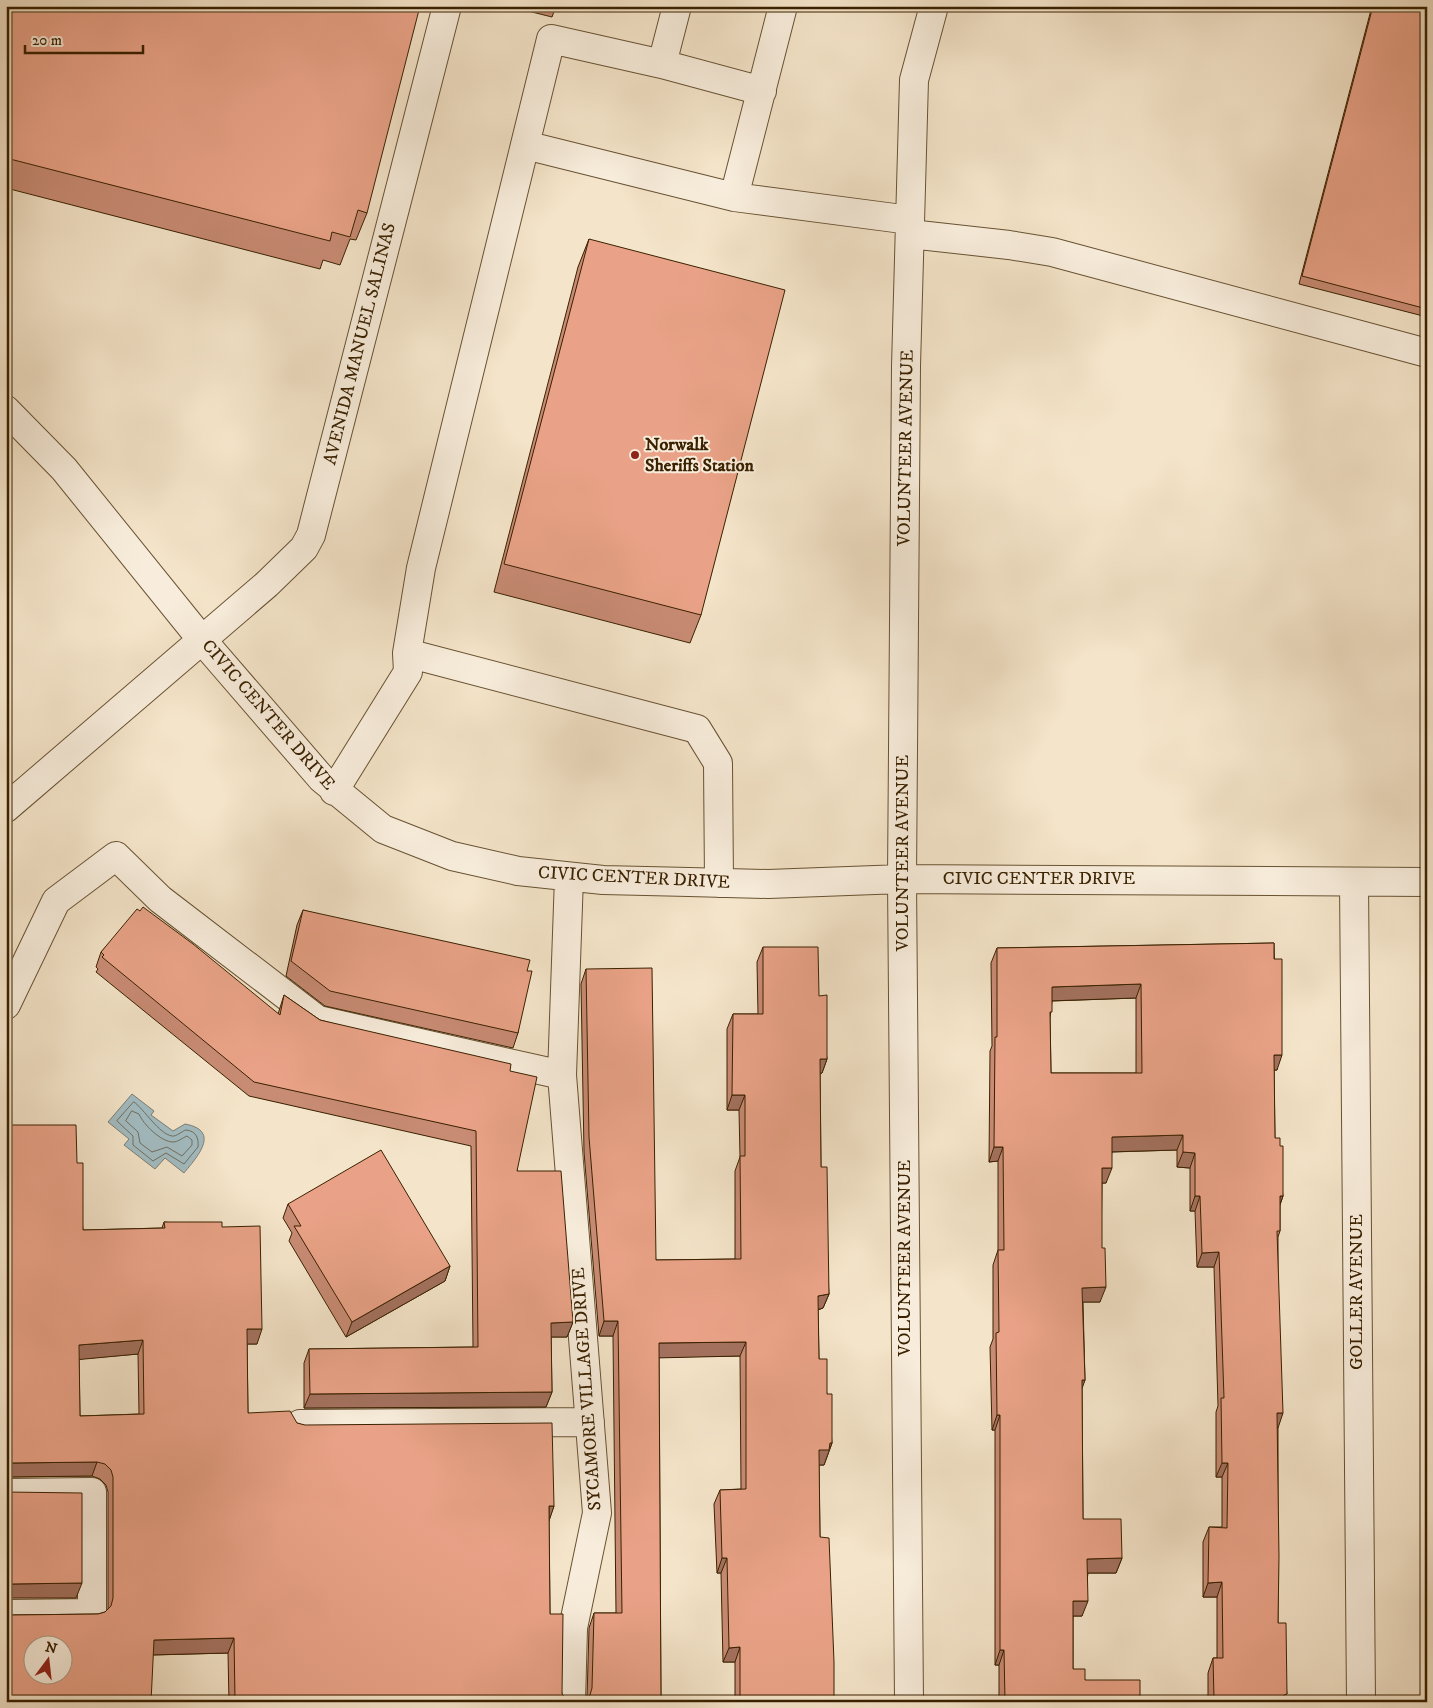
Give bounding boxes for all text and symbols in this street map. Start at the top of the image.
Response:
scale bar [25,22,142,54]
text: 20 m [32,31,62,50]
street label: AVENIDA MANUEL SALINAS [319,221,401,467]
street label: VOLUNTEER AVENUE [893,349,919,547]
place label: Norwalk Sheriffs Station [645,434,755,477]
marker: Norwalk Sheriffs Station [629,449,641,461]
street label: CIVIC CENTER DRIVE [197,635,340,795]
street label: VOLUNTEER AVENUE [892,754,914,952]
street label: CIVIC CENTER DRIVE [537,862,731,894]
street label: CIVIC CENTER DRIVE [943,868,1135,890]
street label: VOLUNTEER AVENUE [894,1159,916,1357]
street label: GOLLER AVENUE [1346,1214,1368,1370]
street label: SYCAMORE VILLAGE DRIVE [568,1266,606,1511]
north arrow [22,1636,72,1686]
text: N [43,1638,59,1659]

